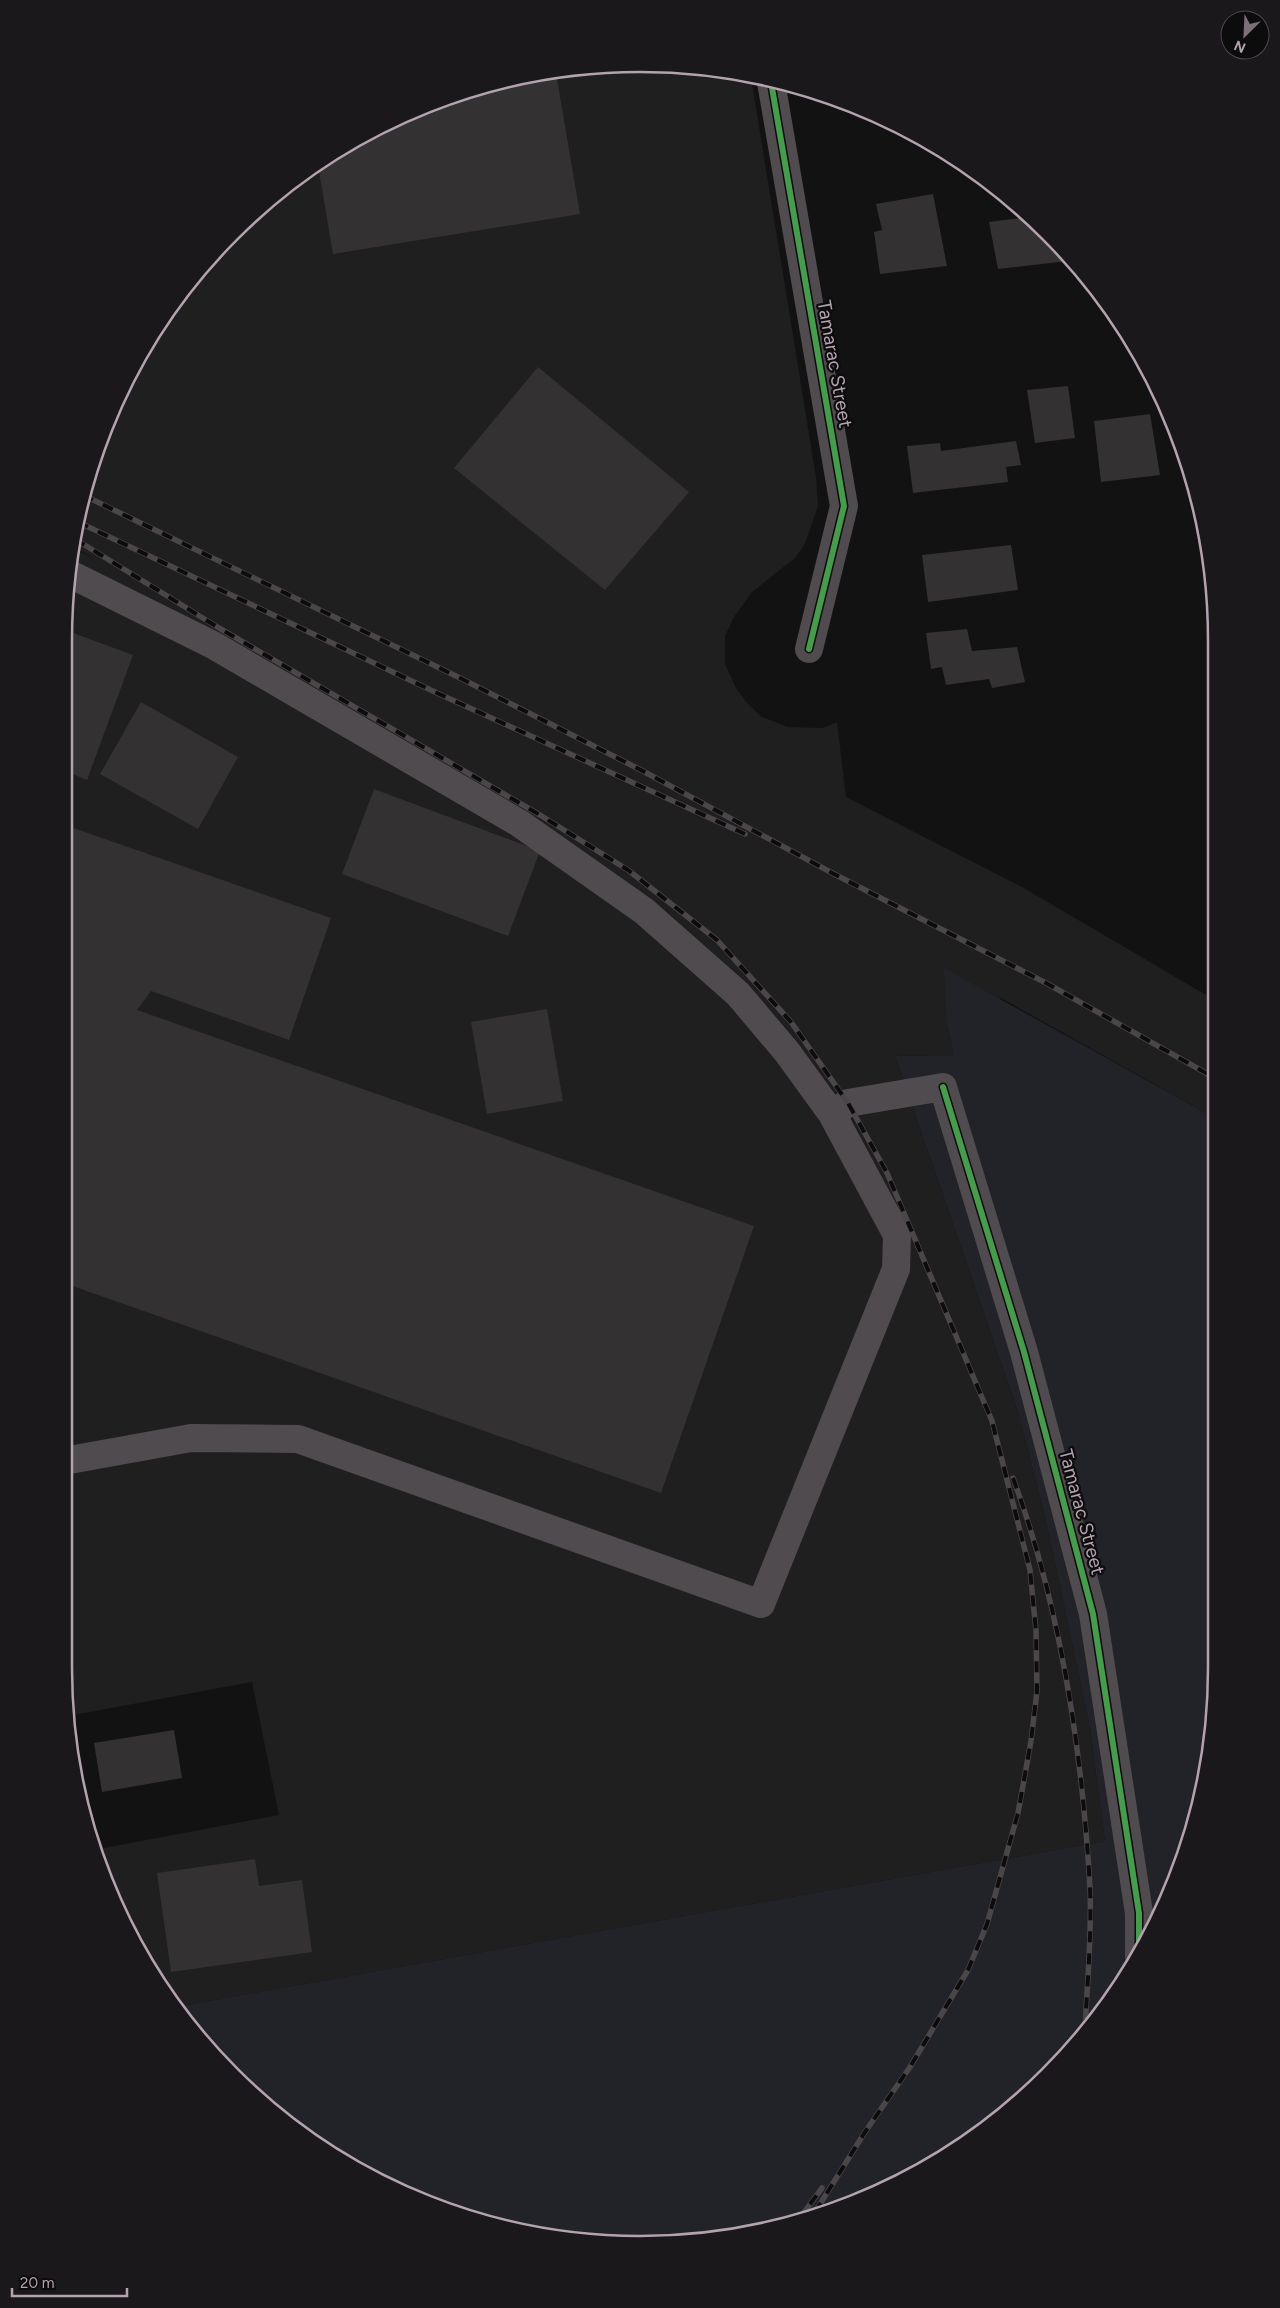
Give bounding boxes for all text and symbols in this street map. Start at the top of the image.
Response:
north arrow [1220,10,1270,60]
text: N [1232,36,1248,56]
street label: Tamarac Street [812,298,858,430]
street label: Tamarac Street [1054,1447,1110,1577]
scale bar [12,2266,128,2298]
text: 20 m [20,2274,54,2292]

